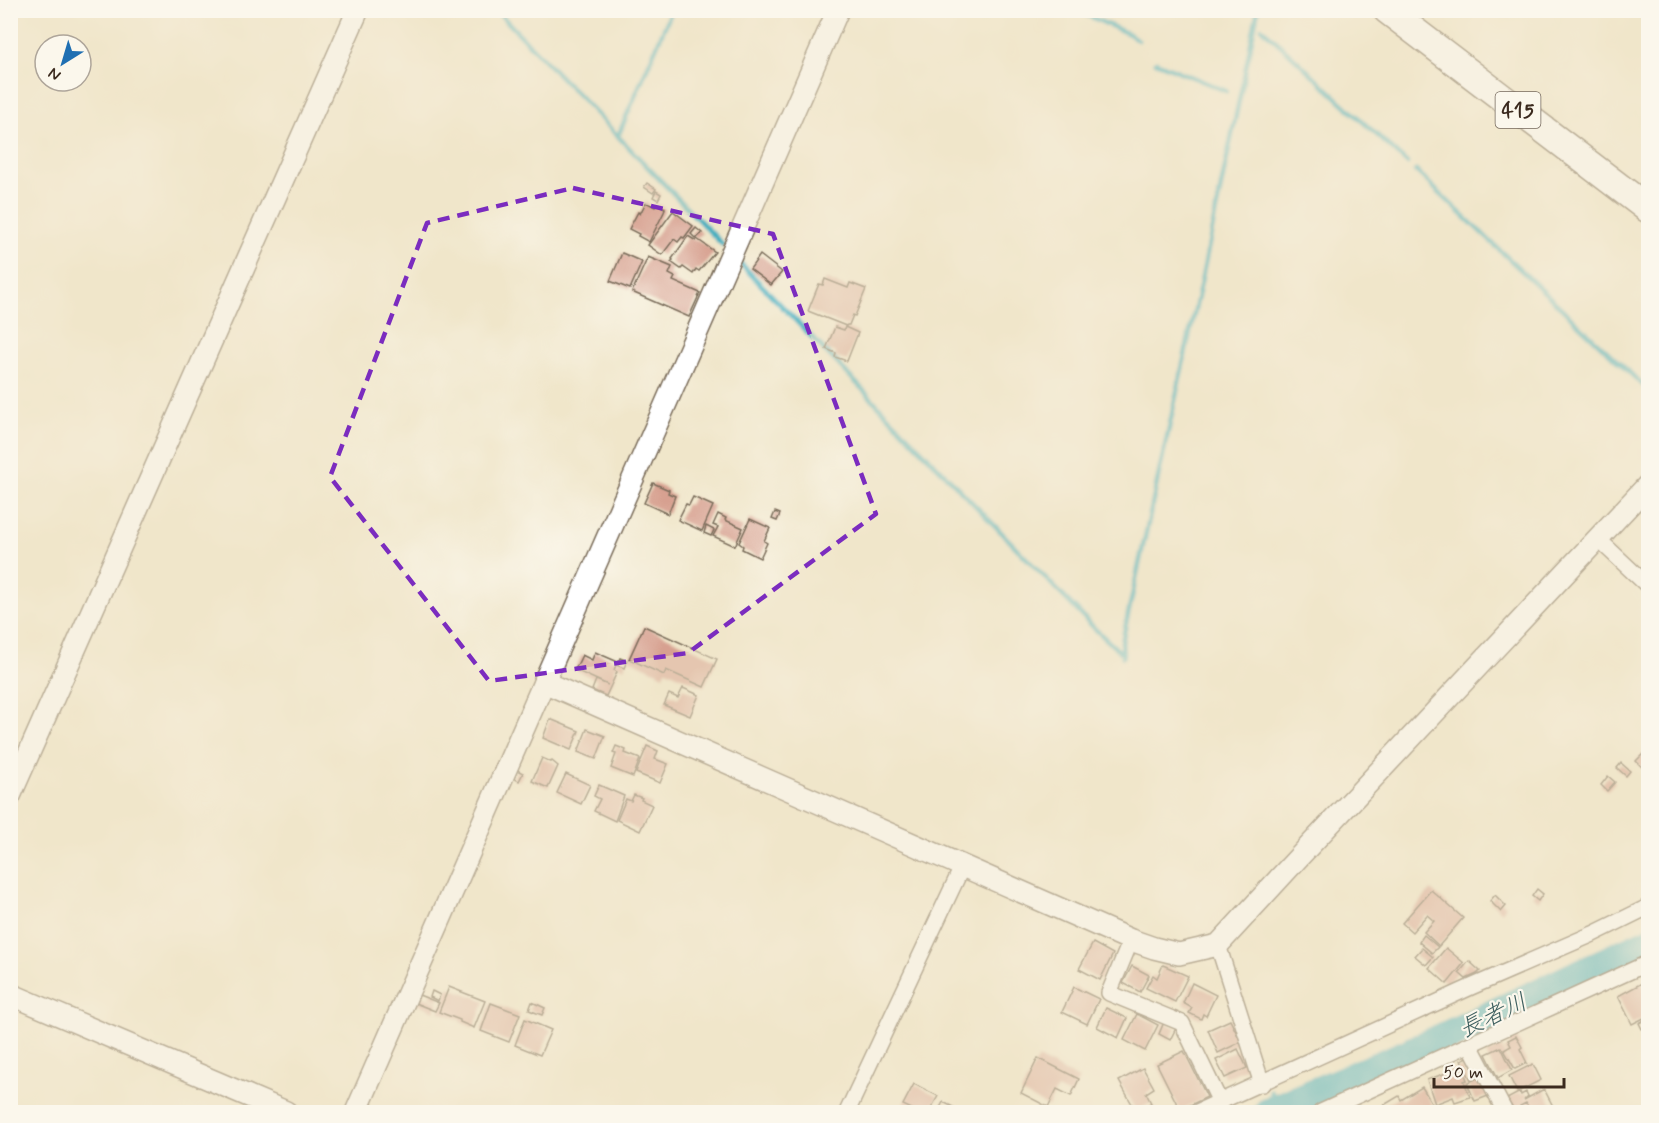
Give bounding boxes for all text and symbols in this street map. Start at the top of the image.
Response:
north arrow [33,33,93,93]
text: N [44,62,65,85]
road number: 415 [1496,92,1540,128]
water label: 長者川 [1454,987,1533,1046]
scale bar [1434,1051,1564,1089]
text: 50 m [1443,1061,1483,1085]

